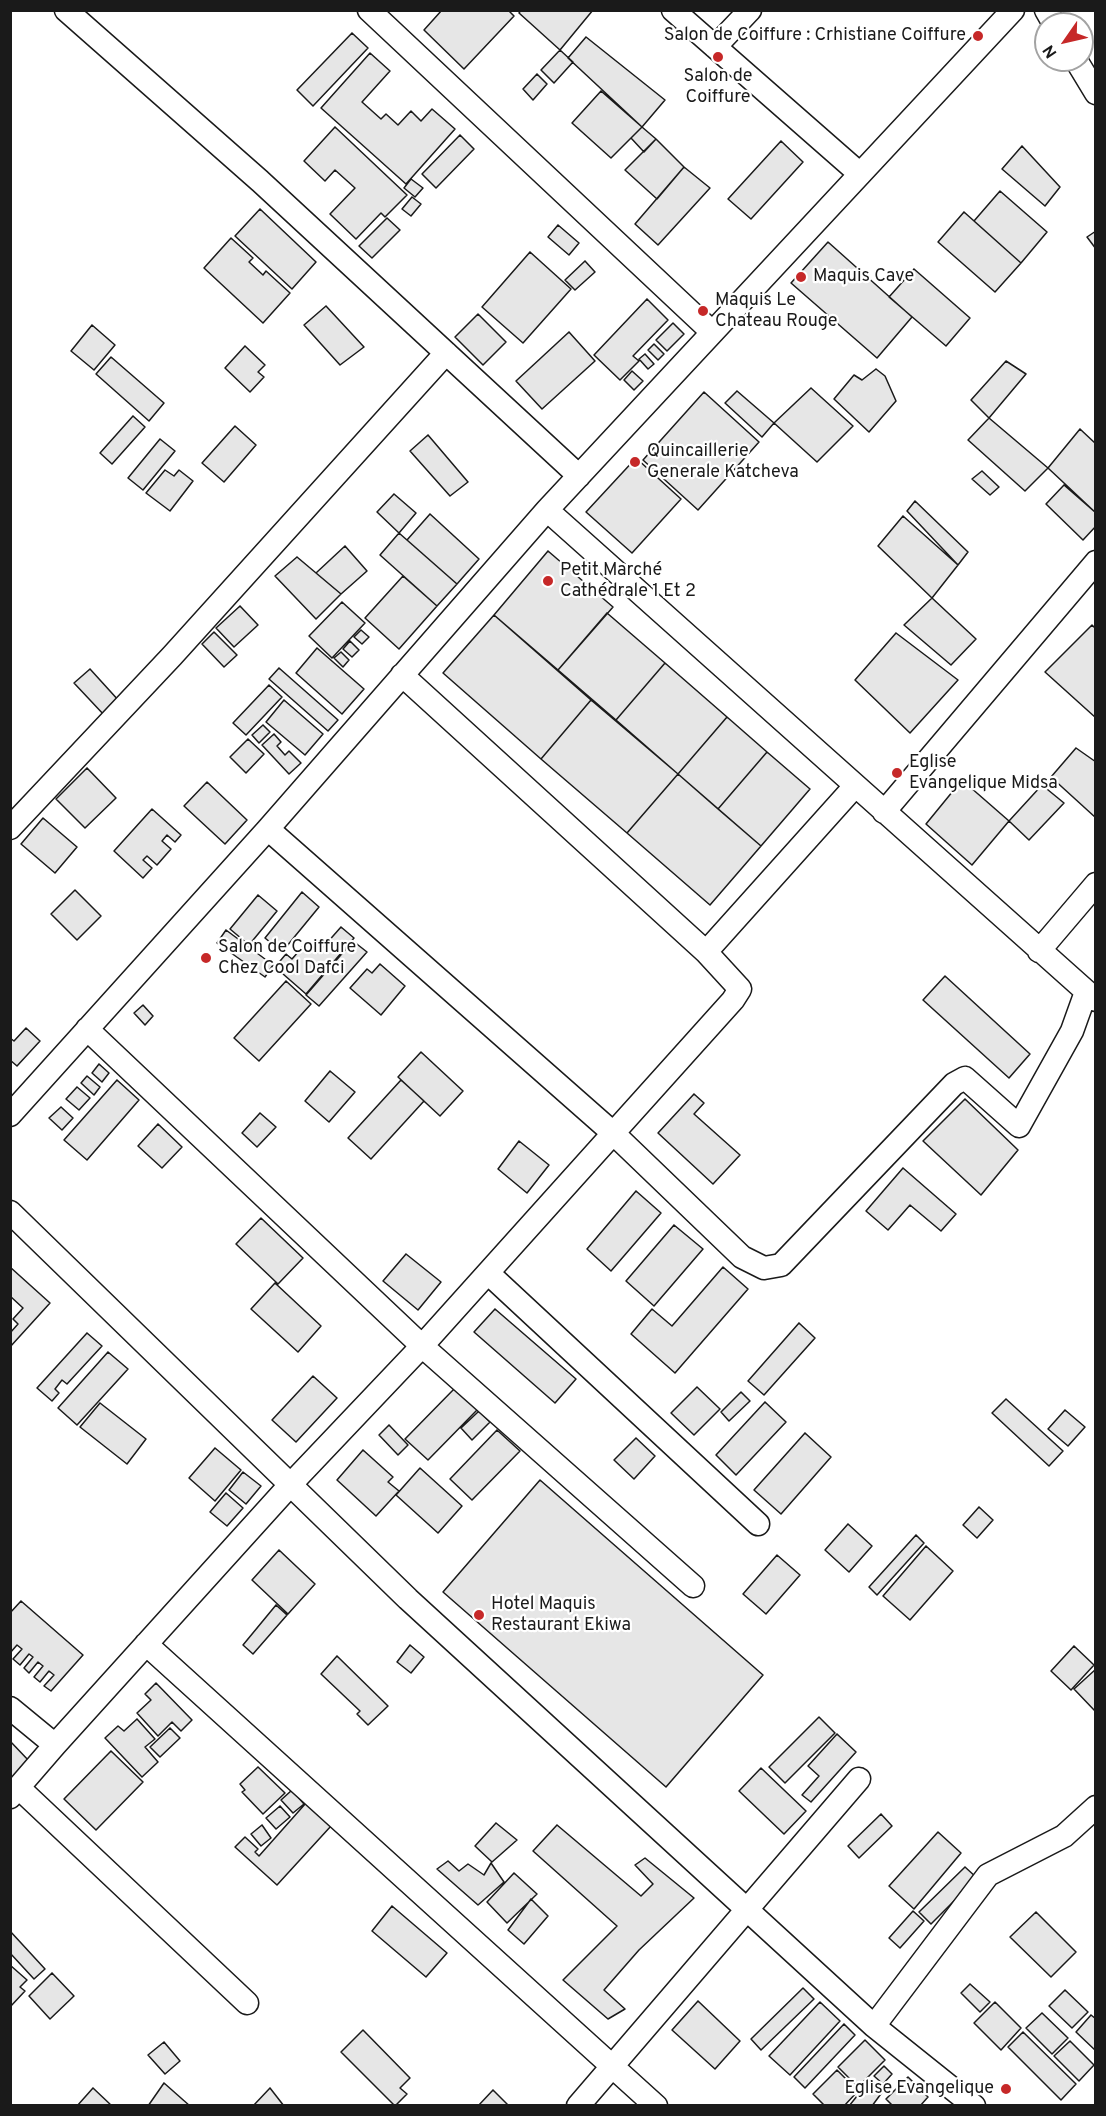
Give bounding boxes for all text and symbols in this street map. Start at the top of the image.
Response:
north arrow [1034,12,1094,72]
place label: Salon de Coiffure : Crhistiane Coiffure [664,25,966,47]
marker: Salon de Coiffure : Crhistiane Coiffure [971,29,985,43]
text: N [1039,41,1062,61]
marker: Salon de Coiffure [711,50,725,64]
place label: Salon de Coiffure [683,66,753,109]
place label: Maquis Cave [813,266,914,288]
marker: Maquis Cave [794,270,808,284]
place label: Maquis Le Chateau Rouge [715,290,837,332]
marker: Maquis Le Chateau Rouge [696,304,710,318]
place label: Quincaillerie Generale Katcheva [647,441,799,484]
marker: Quincaillerie Generale Katcheva [628,455,642,469]
place label: Petit Marché Cathédrale 1 Et 2 [560,560,696,602]
marker: Petit Marché Cathédrale 1 Et 2 [541,574,555,588]
place label: Eglise Evangelique Midsa [909,752,1058,795]
marker: Eglise Evangelique Midsa [890,766,904,780]
place label: Salon de Coiffure Chez Cool Dafci [218,937,356,980]
marker: Salon de Coiffure Chez Cool Dafci [199,951,213,965]
place label: Hotel Maquis Restaurant Ekiwa [491,1594,631,1636]
marker: Hotel Maquis Restaurant Ekiwa [472,1608,486,1622]
place label: Eglise Evangelique [845,2078,994,2100]
marker: Eglise Evangelique [999,2082,1013,2096]

